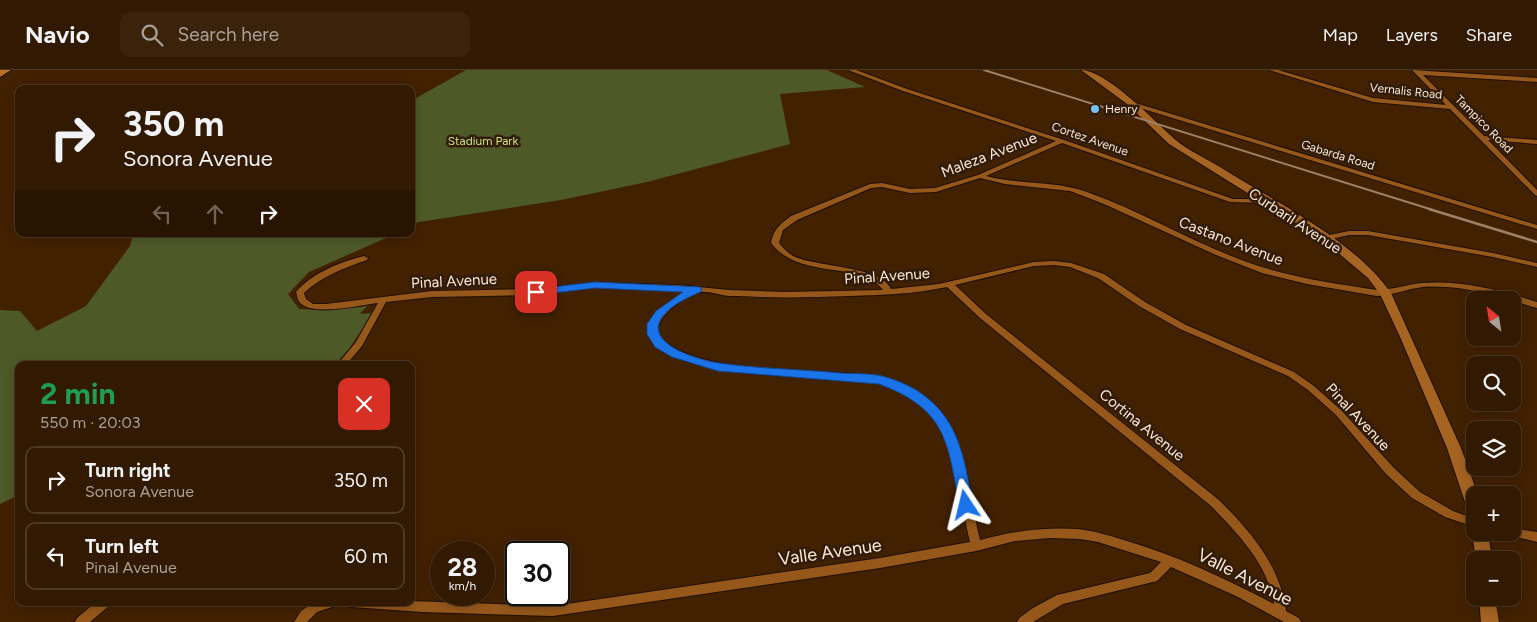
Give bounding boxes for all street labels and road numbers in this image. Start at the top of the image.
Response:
street label: Vernalis Road [1369,80,1443,102]
street label: Tampico Road [1452,92,1516,156]
street label: Cortez Avenue [1050,119,1131,159]
street label: Maleza Avenue [938,128,1040,182]
street label: Gabarda Road [1300,137,1376,173]
street label: Curbaril Avenue [1245,184,1345,258]
street label: Castano Avenue [1176,213,1286,269]
street label: Pinal Avenue [844,264,930,288]
street label: Pinal Avenue [411,270,497,292]
street label: Pinal Avenue [1322,379,1394,455]
street label: Cortina Avenue [1096,385,1188,465]
street label: Valle Avenue [777,534,883,570]
street label: Valle Avenue [1194,544,1296,610]

